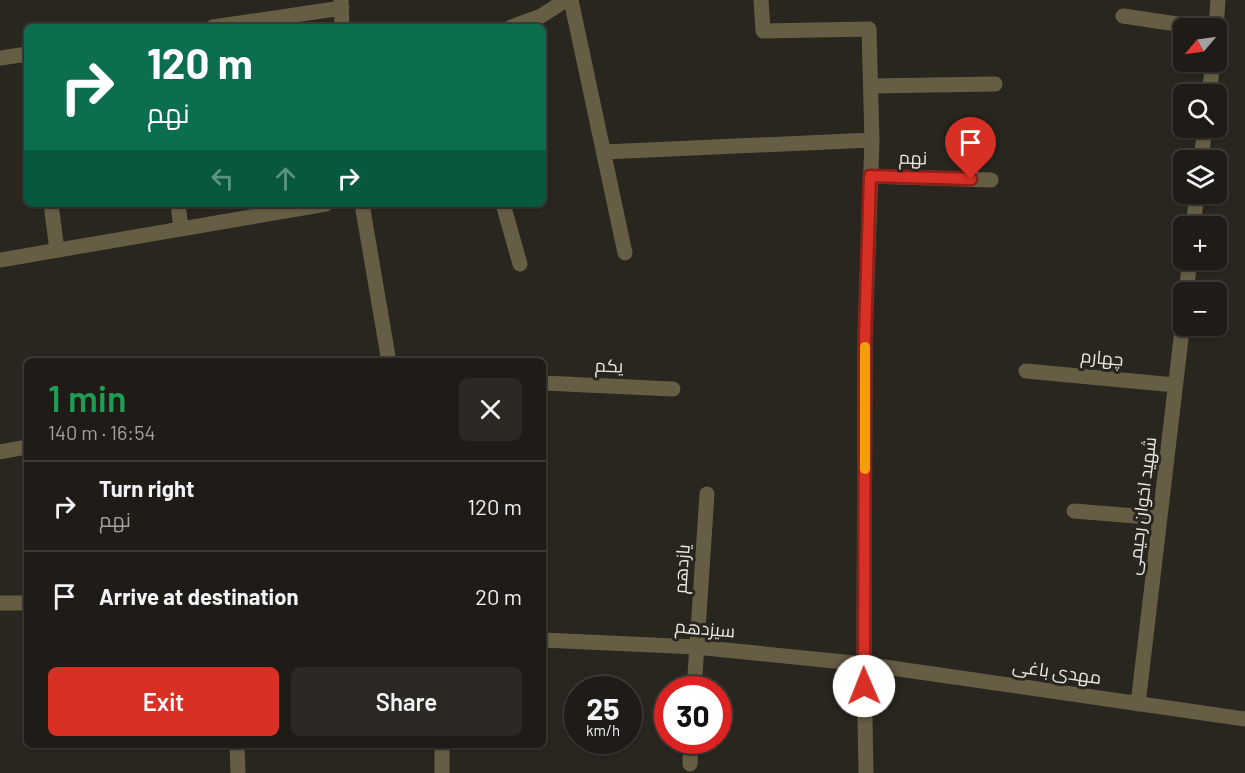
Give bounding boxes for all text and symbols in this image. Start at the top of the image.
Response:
north arrow [1173,18,1227,72]
map controls [1173,18,1227,336]
text: 120 m [147,37,253,87]
icon: right [48,48,126,126]
button: search [1173,84,1227,138]
text: نهم [147,96,190,128]
pin [945,117,996,179]
icon: arrive [954,126,987,159]
street label: نهم [898,146,928,170]
button: layers [1173,150,1227,204]
icon: left [206,162,239,195]
icon: ahead [269,162,302,195]
icon: right [332,162,365,195]
button: + [1173,216,1227,270]
button: − [1173,282,1227,336]
street label: چهارم [1079,344,1125,372]
street label: یکم [594,354,624,378]
text: 1 min [48,376,127,419]
button: close [459,378,522,441]
text: 140 m · 16:54 [48,420,155,444]
street label: شهید اخوان رحیمی [1122,436,1161,576]
text: Turn right [99,475,194,501]
icon: right [48,490,81,523]
text: 120 m [467,493,522,519]
text: نهم [99,507,131,531]
street label: یازدهم [668,543,696,595]
icon: arrive [48,580,81,613]
text: Arrive at destination [99,583,298,609]
text: 20 m [475,583,522,609]
street label: سیزدهم [674,614,736,644]
position arrow [832,654,896,718]
street label: مهدی باغی [1011,654,1103,689]
button: Exit [48,667,279,736]
button: Share [291,667,522,736]
speed limit sign: 30 [654,676,732,754]
text: 25 [587,690,619,726]
text: km/h [586,721,620,739]

